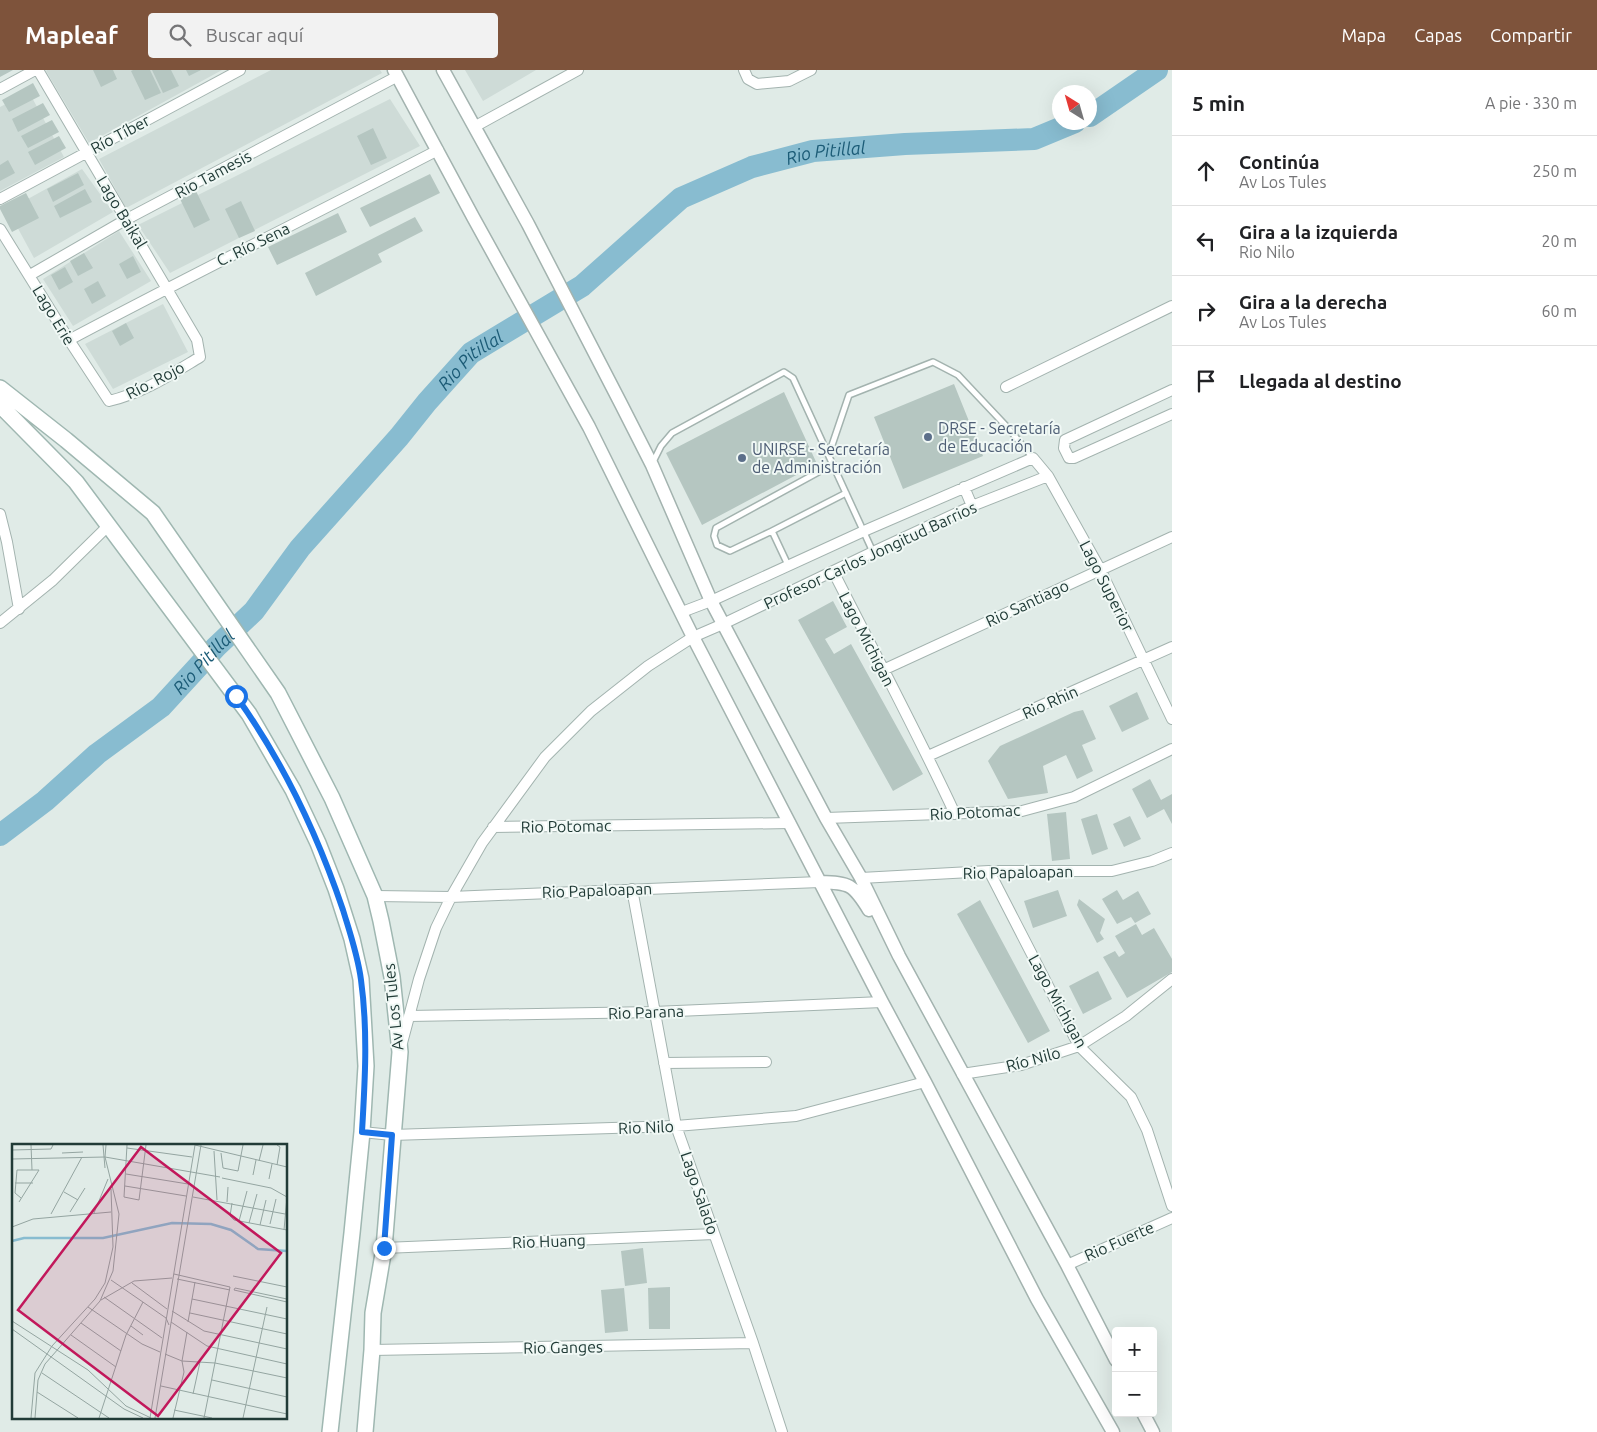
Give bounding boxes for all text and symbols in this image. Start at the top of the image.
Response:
search box [148,13,498,58]
icon: search [166,21,194,49]
text: Mapleaf [25,22,118,49]
text: Buscar aquí [206,24,303,46]
text: Mapa [1341,25,1386,45]
text: Capas [1414,25,1462,45]
text: Compartir [1490,25,1572,45]
north arrow [1052,85,1097,130]
text: 5 min [1192,91,1245,115]
text: A pie · 330 m [1485,94,1577,112]
street label: Río Tíber [87,111,153,157]
water label: Rio Pitillal [783,137,866,168]
street label: Rio Tamesis [172,146,254,202]
text: Continúa [1239,151,1320,173]
icon: ahead [1192,157,1220,185]
text: 250 m [1532,162,1577,180]
street label: Lago Baikal [93,172,151,252]
text: Av Los Tules [1239,173,1326,191]
street label: C. Río Sena [213,219,293,269]
text: Gira a la izquierda [1239,221,1398,243]
icon: left [1192,227,1220,255]
text: 20 m [1541,232,1577,250]
text: Rio Nilo [1239,243,1295,261]
street label: Lago Erie [29,282,79,348]
text: Gira a la derecha [1239,291,1387,313]
icon: right [1192,297,1220,325]
text: 60 m [1541,302,1577,320]
text: Av Los Tules [1239,313,1326,331]
water label: Rio Pitillal [433,326,506,393]
street label: Río. Rojo [123,358,187,402]
icon: arrive [1192,367,1220,395]
text: Llegada al destino [1239,370,1402,392]
place label: DRSE - Secretaría de Educación [938,419,1061,455]
marker: DRSE - Secretaría de Educación [922,431,934,443]
place label: UNIRSE - Secretaría de Administración [752,440,890,476]
marker: UNIRSE - Secretaría de Administración [736,452,748,464]
street label: Profesor Carlos Jongitud Barrios [761,498,979,612]
street label: Lago Superior [1076,537,1138,635]
street label: Rio Santiago [983,576,1071,630]
street label: Lago Michigan [836,589,898,689]
water label: Rio Pitillal [168,625,238,698]
street label: Rio Rhin [1019,682,1081,722]
route start [225,685,248,708]
street label: Rio Potomac [929,801,1021,823]
street label: Rio Potomac [520,816,612,836]
street label: Rio Papaloapan [963,862,1073,882]
street label: Rio Papaloapan [541,879,653,901]
street label: Lago Michigan [1025,951,1091,1051]
street label: Av Los Tules [379,963,407,1051]
street label: Rio Parana [608,1002,684,1022]
street label: Río Nilo [1004,1043,1062,1075]
street label: Rio Nilo [618,1117,674,1137]
inset map [12,1144,288,1420]
street label: Lago Salado [677,1149,723,1237]
street label: Rio Fuerte [1081,1218,1157,1264]
street label: Rio Huang [512,1231,586,1251]
route end [373,1237,396,1260]
map controls [1112,1327,1157,1417]
button: + [1112,1327,1157,1372]
street label: Rio Ganges [523,1337,603,1357]
button: − [1112,1372,1157,1417]

